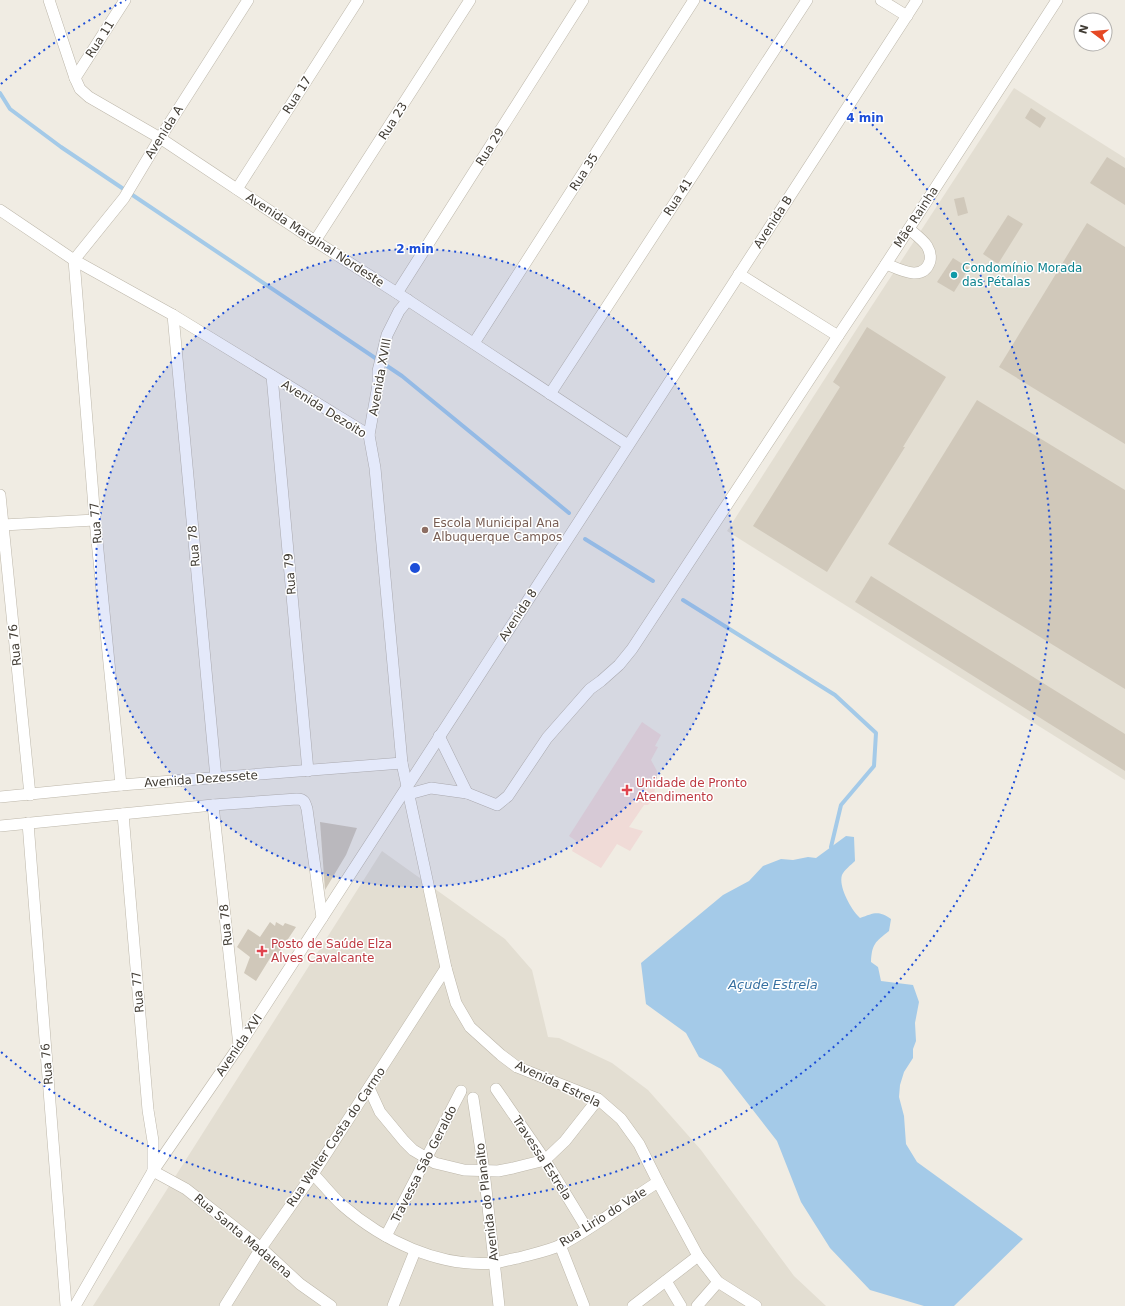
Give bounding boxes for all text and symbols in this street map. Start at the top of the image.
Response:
north arrow [1073,12,1113,52]
street label: Rua 11 [83,18,117,60]
text: N [1076,23,1091,36]
street label: Rua 17 [280,74,314,116]
street label: Rua 23 [376,100,410,142]
street label: Avenida A [142,102,186,161]
text: 4 min [846,111,884,125]
street label: Rua 29 [473,126,507,168]
street label: Rua 35 [567,151,601,193]
street label: Rua 41 [661,176,695,218]
street label: Mãe Rainha [891,184,941,250]
street label: Avenida Marginal Nordeste [243,190,387,290]
street label: Avenida B [751,193,795,251]
text: 2 min [396,242,434,256]
place label: Condomínio Morada das Pétalas [962,261,1082,289]
marker: Condomínio Morada das Pétalas [949,270,959,280]
street label: Avenida XVIII [366,337,394,417]
street label: Avenida Dezoito [279,377,369,441]
street label: Rua 77 [87,502,105,544]
place label: Escola Municipal Ana Albuquerque Campos [433,516,562,544]
street label: Rua 78 [185,525,203,567]
marker: Escola Municipal Ana Albuquerque Campos [420,525,430,535]
street label: Rua 79 [281,553,299,595]
centre of rings [408,561,422,575]
street label: Avenida 8 [496,586,540,644]
street label: Rua 76 [6,623,24,667]
street label: Avenida Dezessete [144,768,258,790]
place label: Unidade de Pronto Atendimento [636,776,747,804]
marker: Unidade de Pronto Atendimento [621,784,633,796]
street label: Rua 78 [217,903,235,947]
place label: Posto de Saúde Elza Alves Cavalcante [271,937,392,965]
marker: Posto de Saúde Elza Alves Cavalcante [256,945,268,957]
street label: Rua 77 [129,971,147,1013]
water label: Açude Estrela [727,977,818,992]
street label: Avenida XVI [213,1011,265,1079]
street label: Rua 76 [38,1043,56,1085]
street label: Avenida Estrela [513,1058,603,1110]
street label: Rua Walter Costa do Carmo [284,1065,388,1209]
street label: Travessa São Geraldo [388,1103,460,1226]
street label: Travessa Estrela [509,1113,574,1203]
street label: Avenida do Planalto [473,1142,501,1262]
street label: Rua Lirio do Vale [557,1185,649,1249]
street label: Rua Santa Madalena [191,1191,295,1281]

